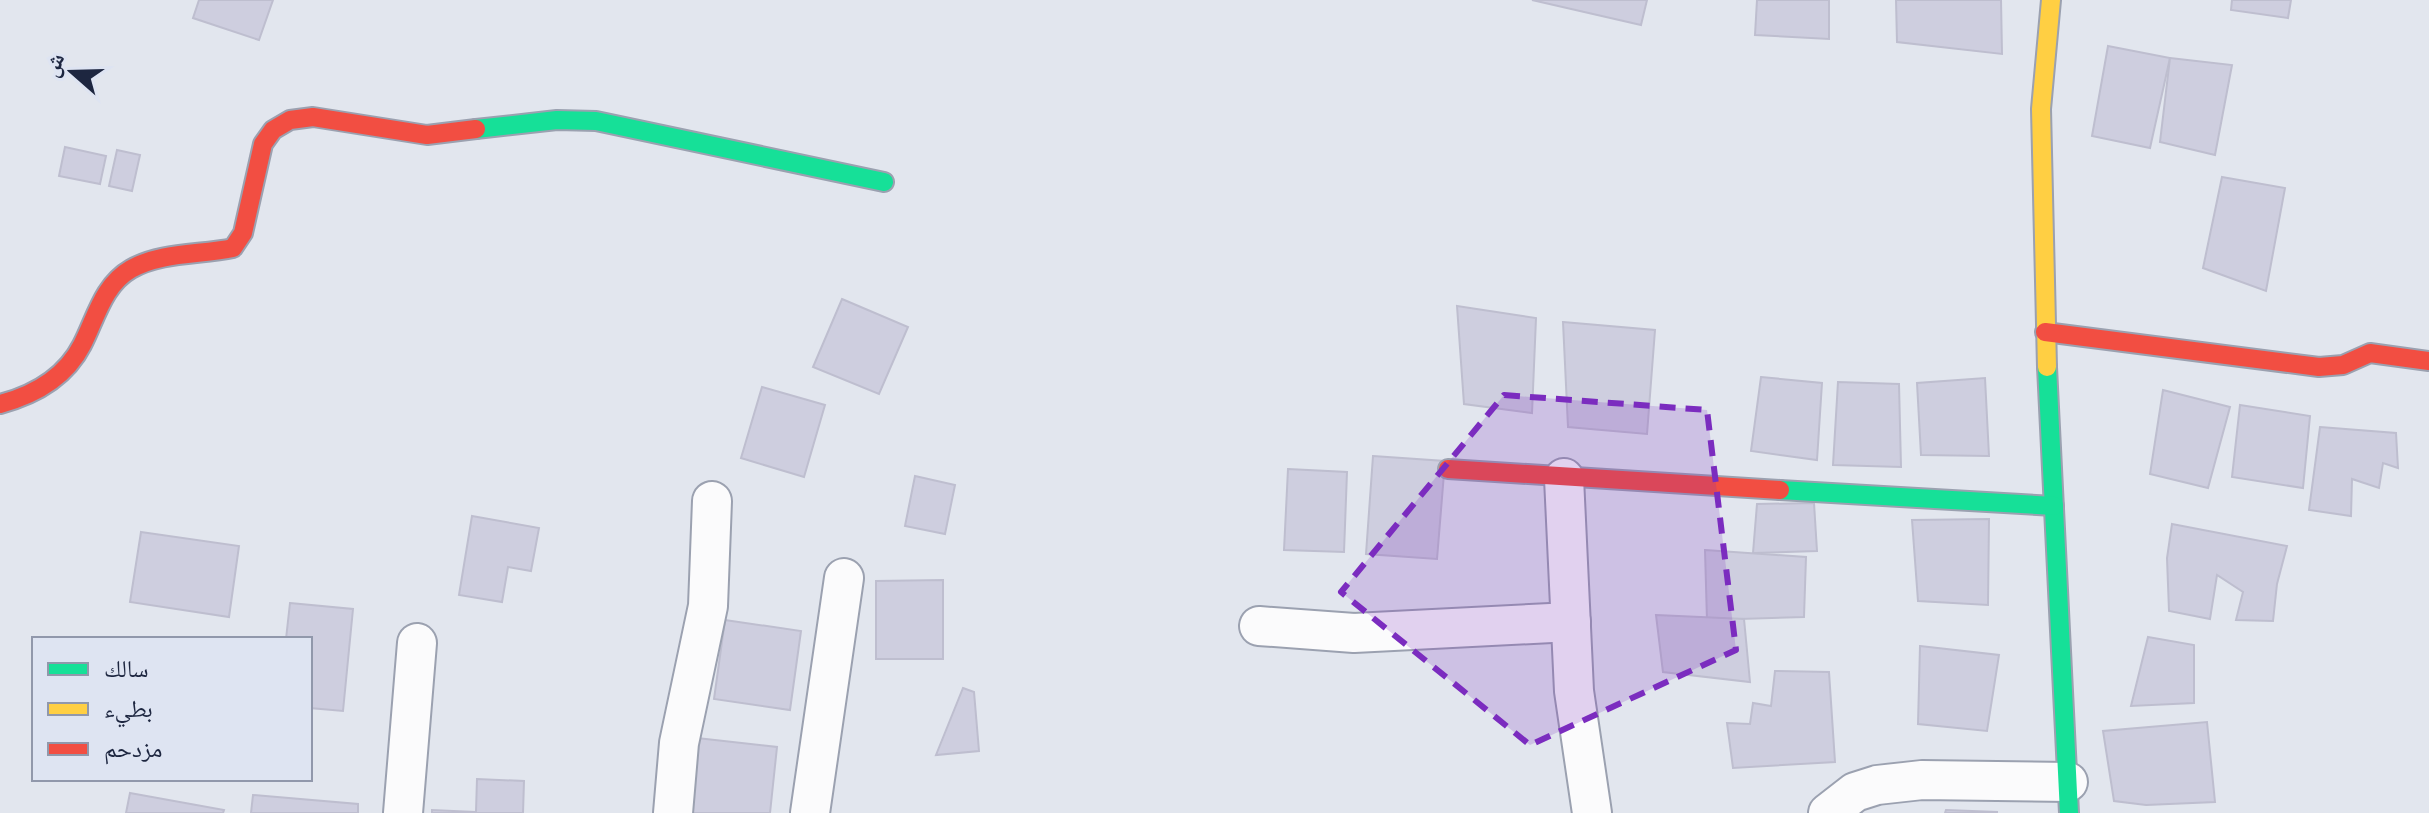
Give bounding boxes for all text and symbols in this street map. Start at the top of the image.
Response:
north arrow [32,32,112,112]
text: ش [37,50,70,81]
legend [32,637,312,781]
text: سالك [104,654,149,683]
text: بطيء [104,694,153,728]
text: مزدحم [104,734,163,765]

